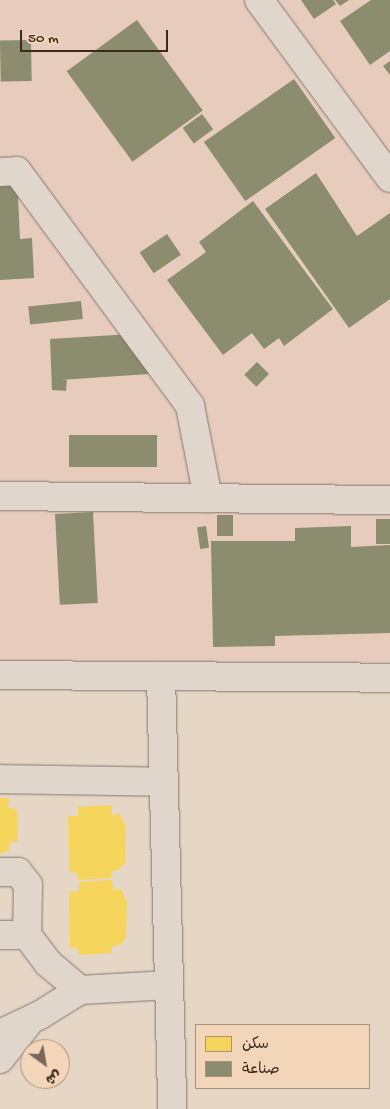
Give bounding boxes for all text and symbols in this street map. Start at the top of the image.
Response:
scale bar [22,20,170,52]
text: 50 m [28,30,59,48]
legend [195,1024,370,1089]
text: سكن [242,1036,269,1054]
north arrow [20,1039,70,1089]
text: صناعة [242,1061,280,1079]
text: ش [42,1065,64,1088]

